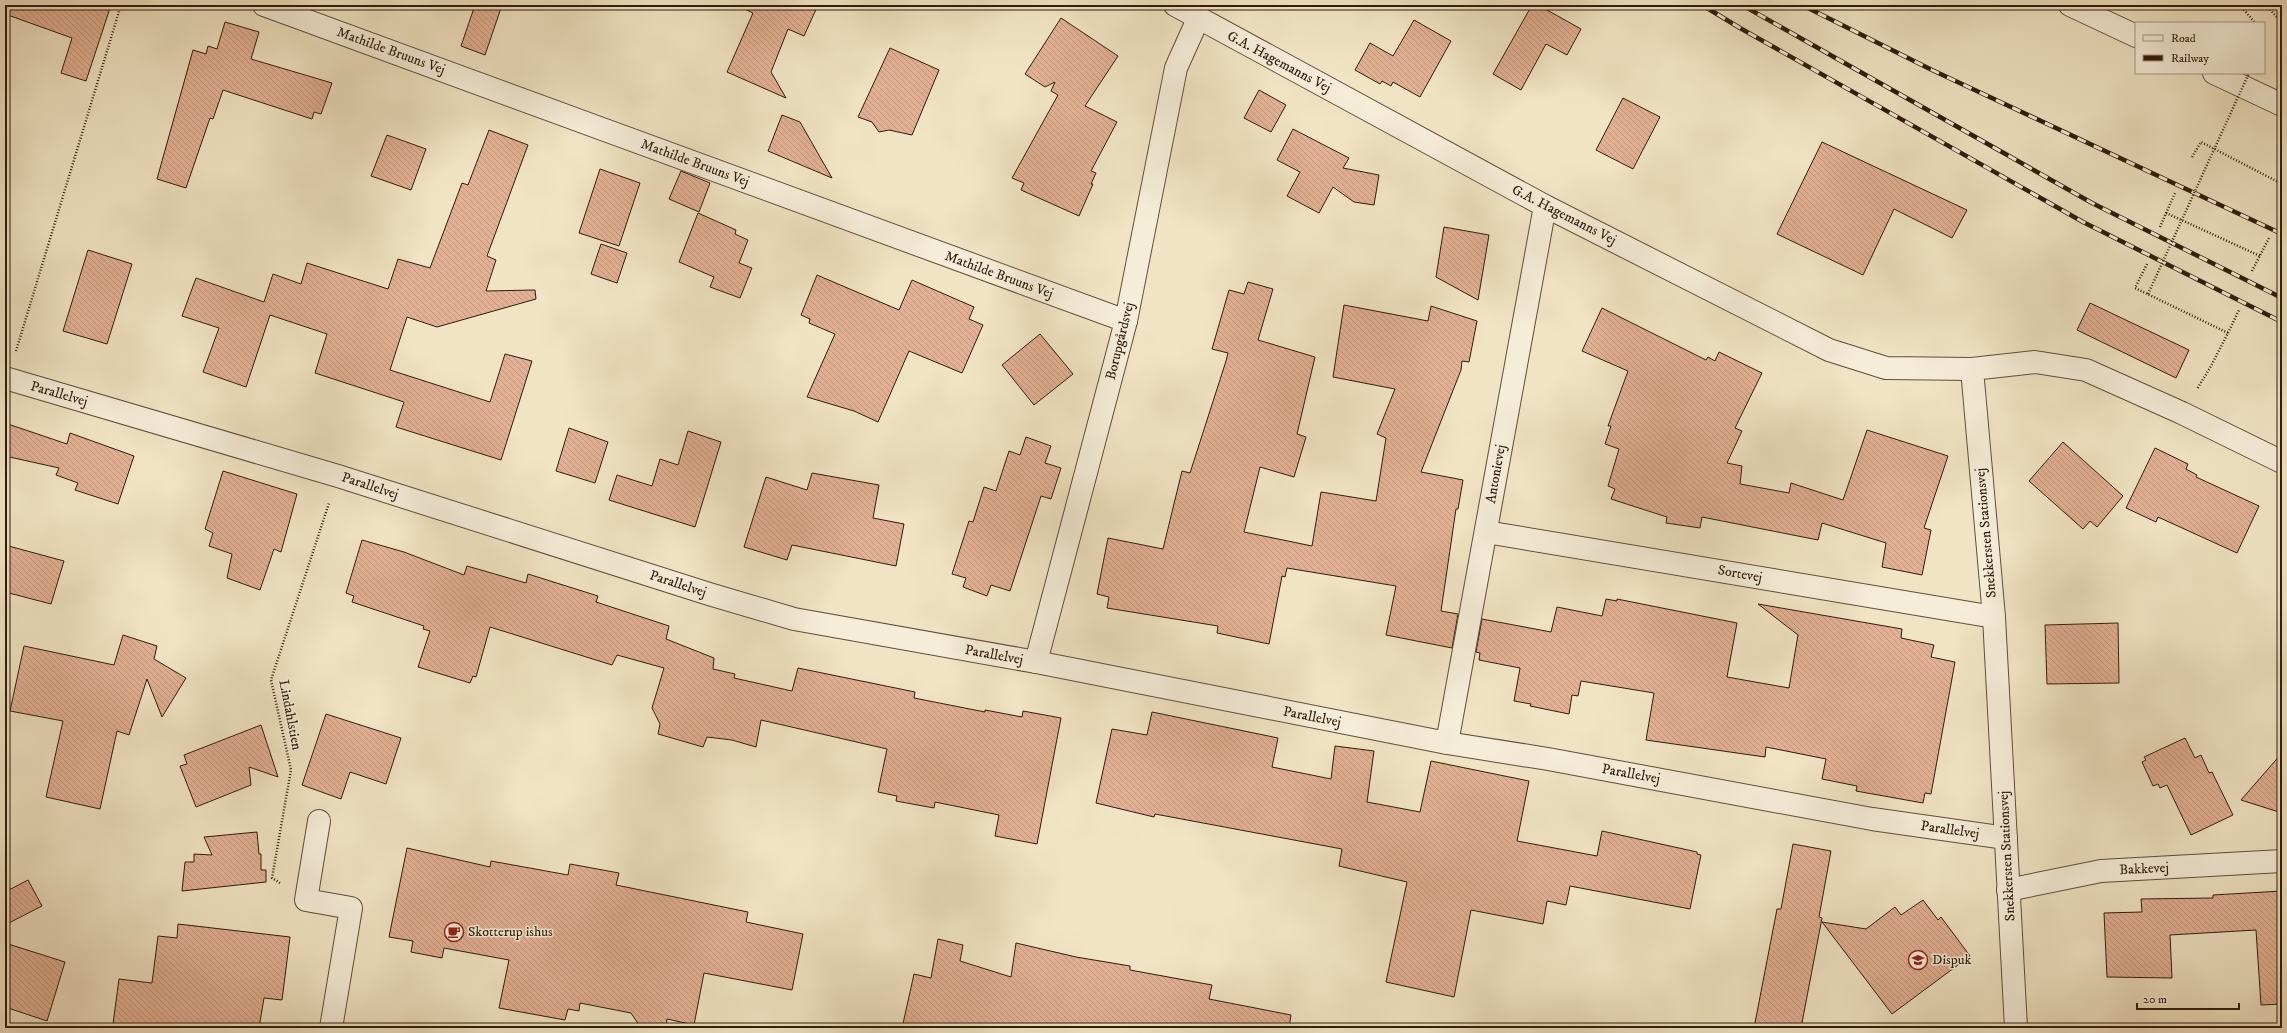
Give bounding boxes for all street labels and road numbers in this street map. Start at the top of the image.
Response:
street label: Mathilde Bruuns Vej [334,23,448,79]
street label: G.A. Hagemanns Vej [1224,27,1334,97]
street label: Mathilde Bruuns Vej [638,135,752,191]
street label: G.A. Hagemanns Vej [1509,181,1619,249]
street label: Mathilde Bruuns Vej [942,247,1056,303]
street label: Borupgårdsvej [1102,300,1138,382]
street label: Parallelvej [28,377,90,411]
street label: Antonievej [1482,443,1510,505]
street label: Snekkersten Stationsvej [1971,467,2001,599]
street label: Parallelvej [339,468,401,504]
street label: Sortevej [1716,561,1764,587]
street label: Parallelvej [647,566,709,602]
street label: Parallelvej [963,641,1025,669]
street label: Lindahlstien [274,678,306,752]
street label: Parallelvej [1281,703,1343,731]
street label: Parallelvej [1600,760,1662,788]
street label: Snekkersten Stationsvej [1995,790,2019,922]
street label: Parallelvej [1920,817,1980,843]
street label: Bakkevej [2119,859,2169,879]

